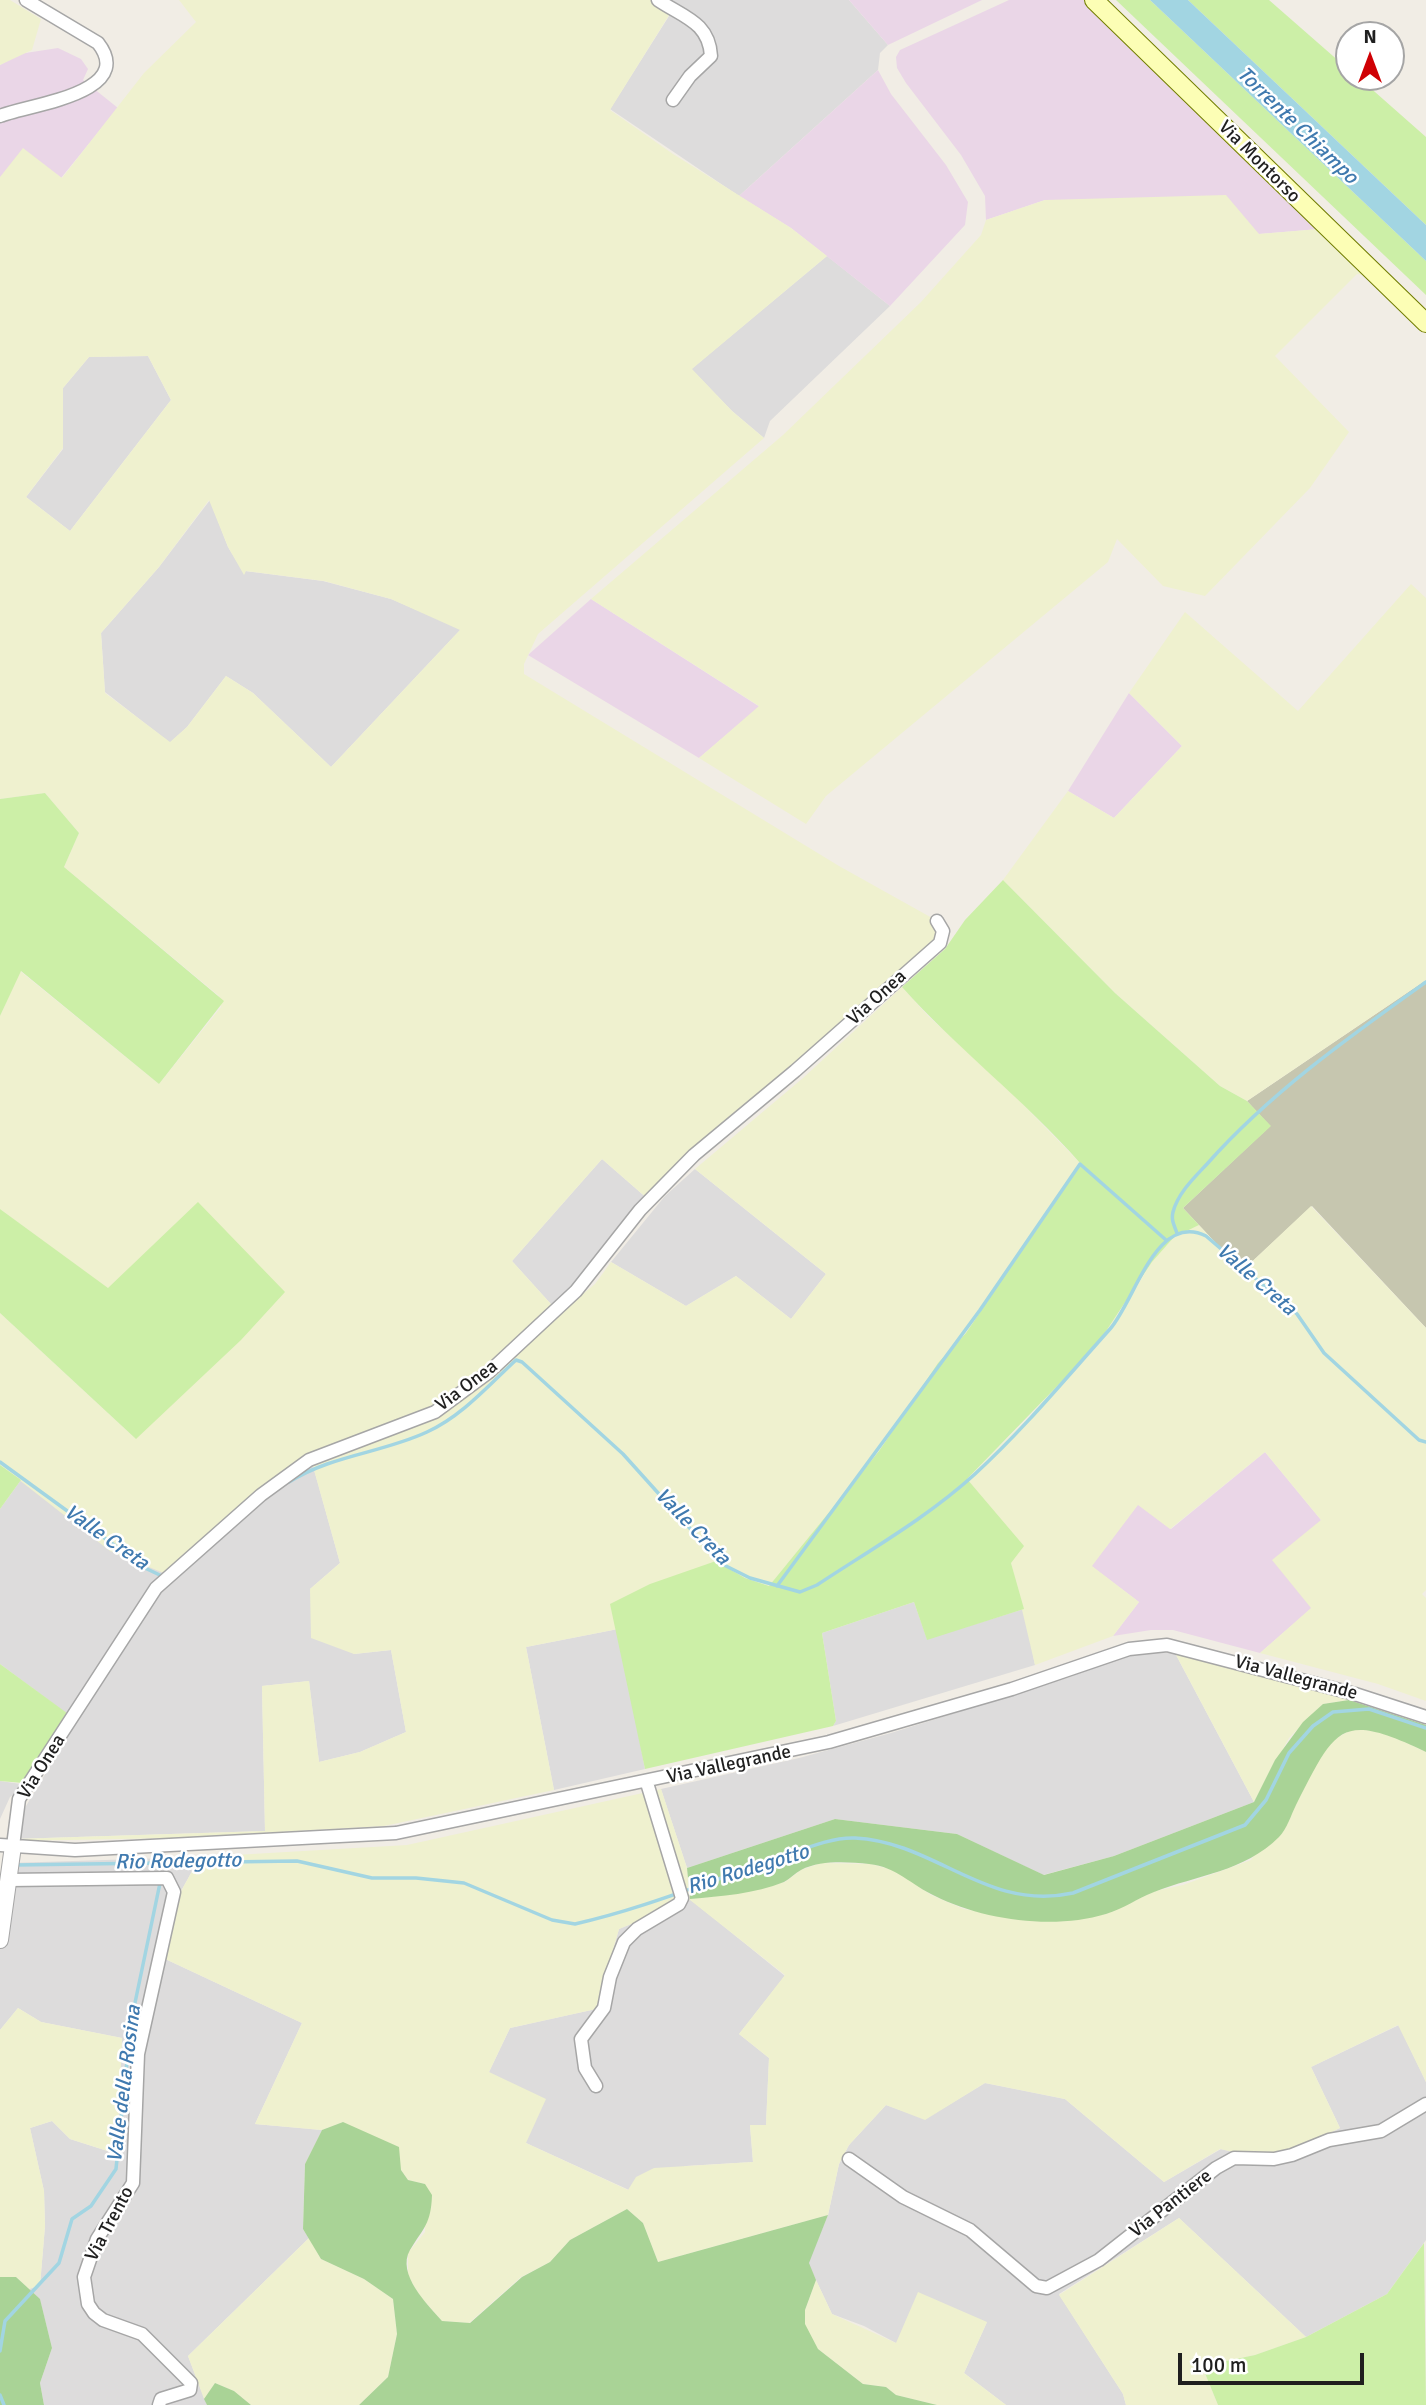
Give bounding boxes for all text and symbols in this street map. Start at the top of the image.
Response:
north arrow [1335,21,1405,91]
text: N [1363,25,1377,49]
water label: Torrente Chiampo [1231,62,1363,190]
street label: Via Montorso [1213,116,1305,208]
street label: Via Onea [843,965,911,1031]
water label: Valle Creta [1211,1239,1301,1321]
street label: Via Onea [431,1355,503,1417]
water label: Valle Creta [649,1483,735,1571]
water label: Valle Creta [59,1500,153,1576]
street label: Via Vallegrande [1232,1651,1360,1705]
street label: Via Onea [13,1730,71,1804]
street label: Via Vallegrande [665,1741,793,1789]
water label: Rio Rodegotto [684,1840,812,1900]
water label: Rio Rodegotto [115,1848,241,1876]
water label: Valle della Rosina [103,2004,147,2164]
street label: Via Pantiere [1125,2165,1217,2243]
street label: Via Trento [81,2183,139,2265]
scale bar [1181,2338,1366,2382]
text: 100 m [1191,2352,1246,2378]

